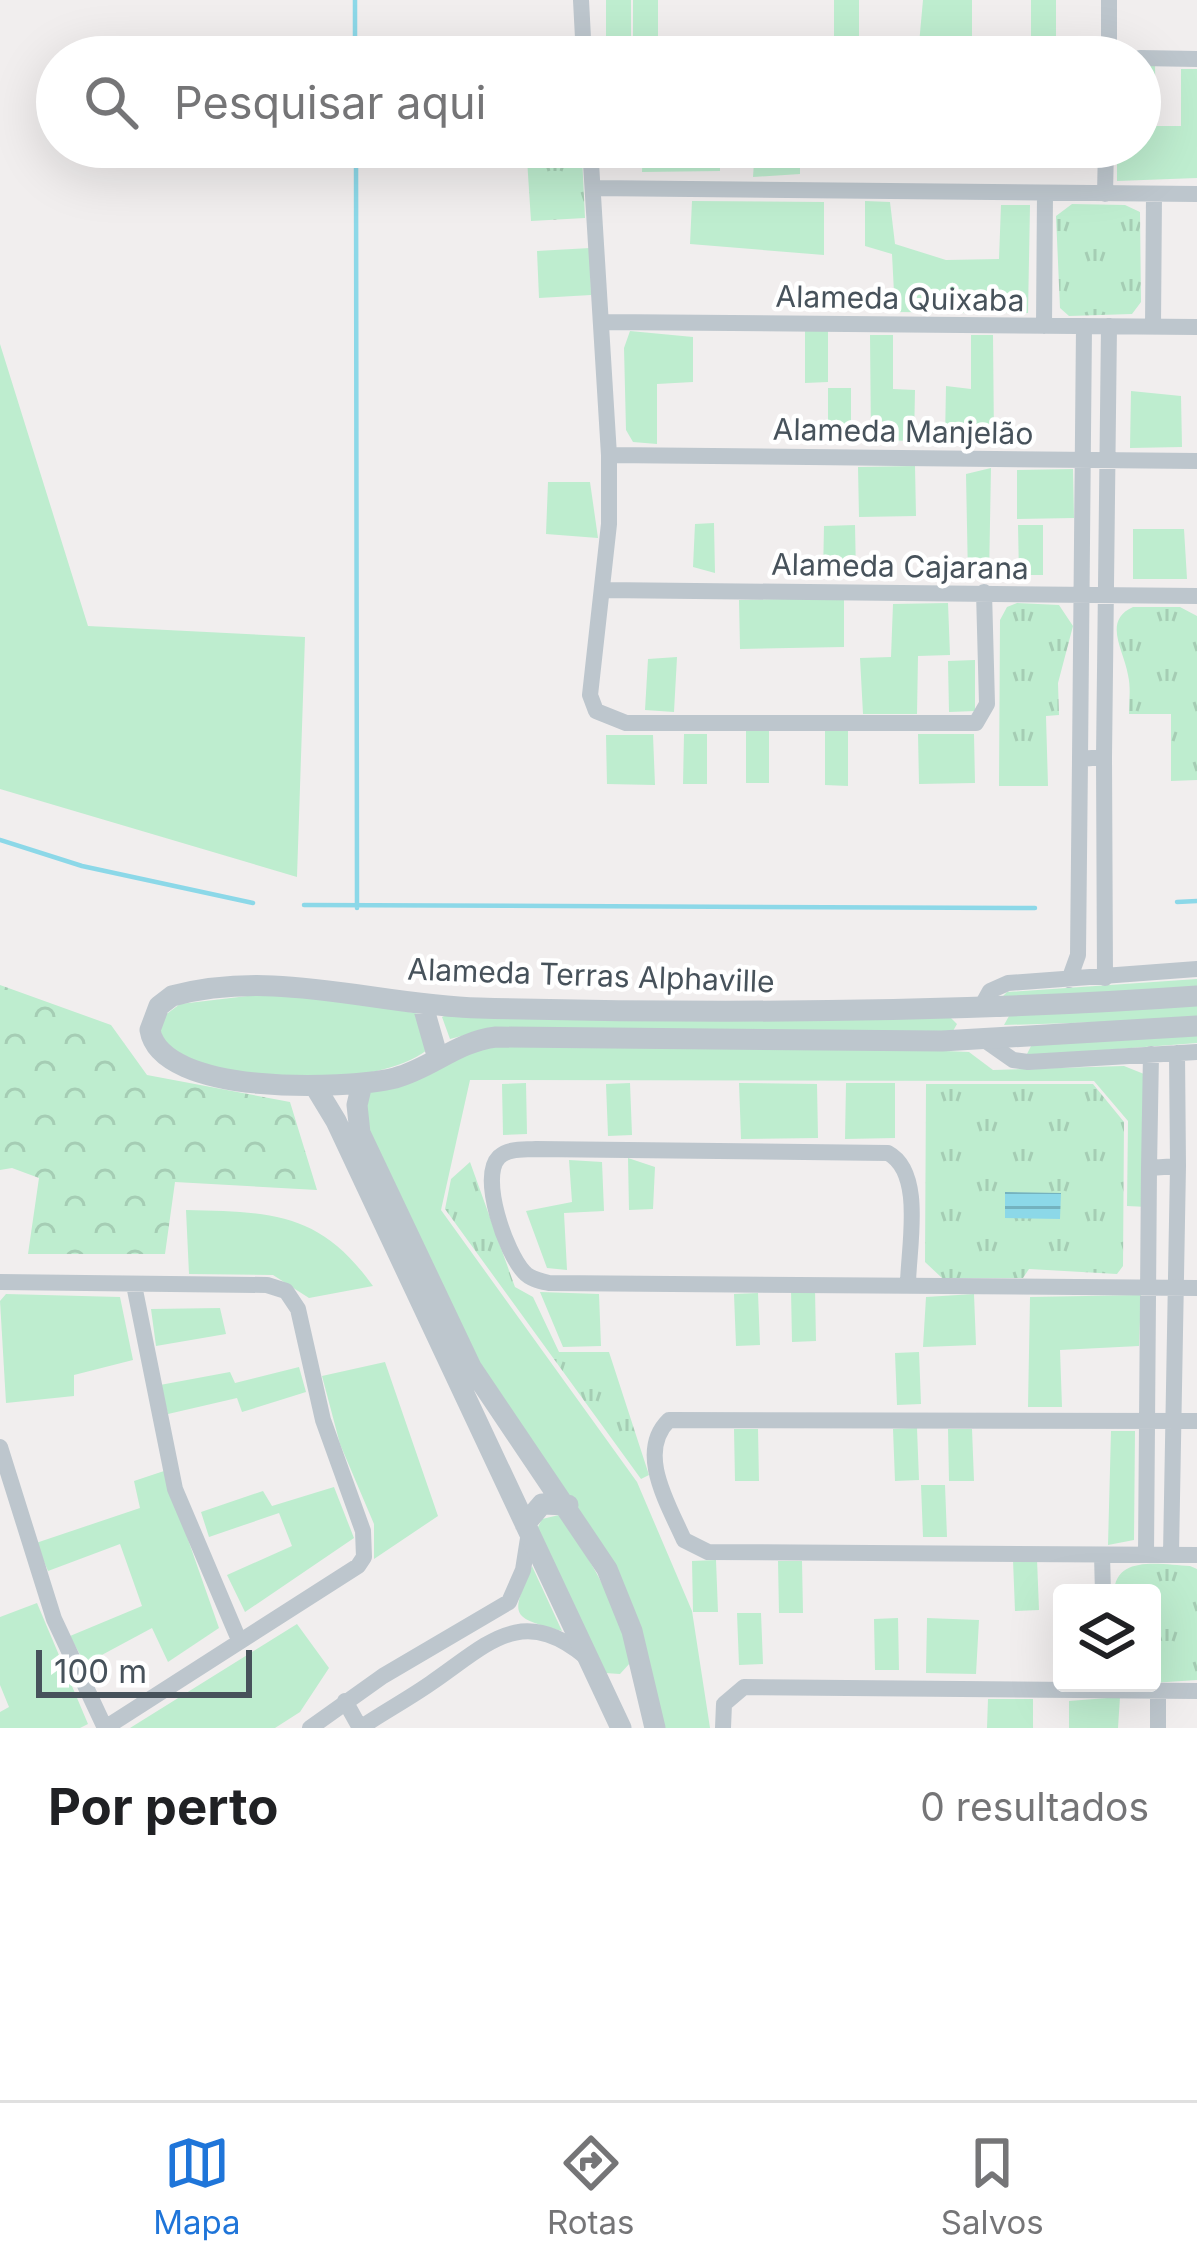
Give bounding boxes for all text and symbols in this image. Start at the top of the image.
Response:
search box [36,36,1161,168]
icon: search [78,69,144,135]
text: Pesquisar aqui [174,75,487,130]
street label: Alameda Quixaba [775,278,1025,318]
street label: Alameda Manjelão [772,411,1034,451]
street label: Alameda Cajarana [771,546,1029,586]
street label: Alameda Terras Alphaville [407,951,775,999]
map controls [1053,1584,1161,1692]
button: layers [1053,1584,1161,1692]
scale bar [36,1644,252,1697]
text: 100 m [54,1651,147,1691]
text: Por perto [48,1776,279,1837]
text: 0 resultados [920,1783,1149,1830]
tab: Mapa [153,2130,241,2242]
tab: Rotas [547,2130,634,2242]
tab: Salvos [941,2130,1044,2242]

